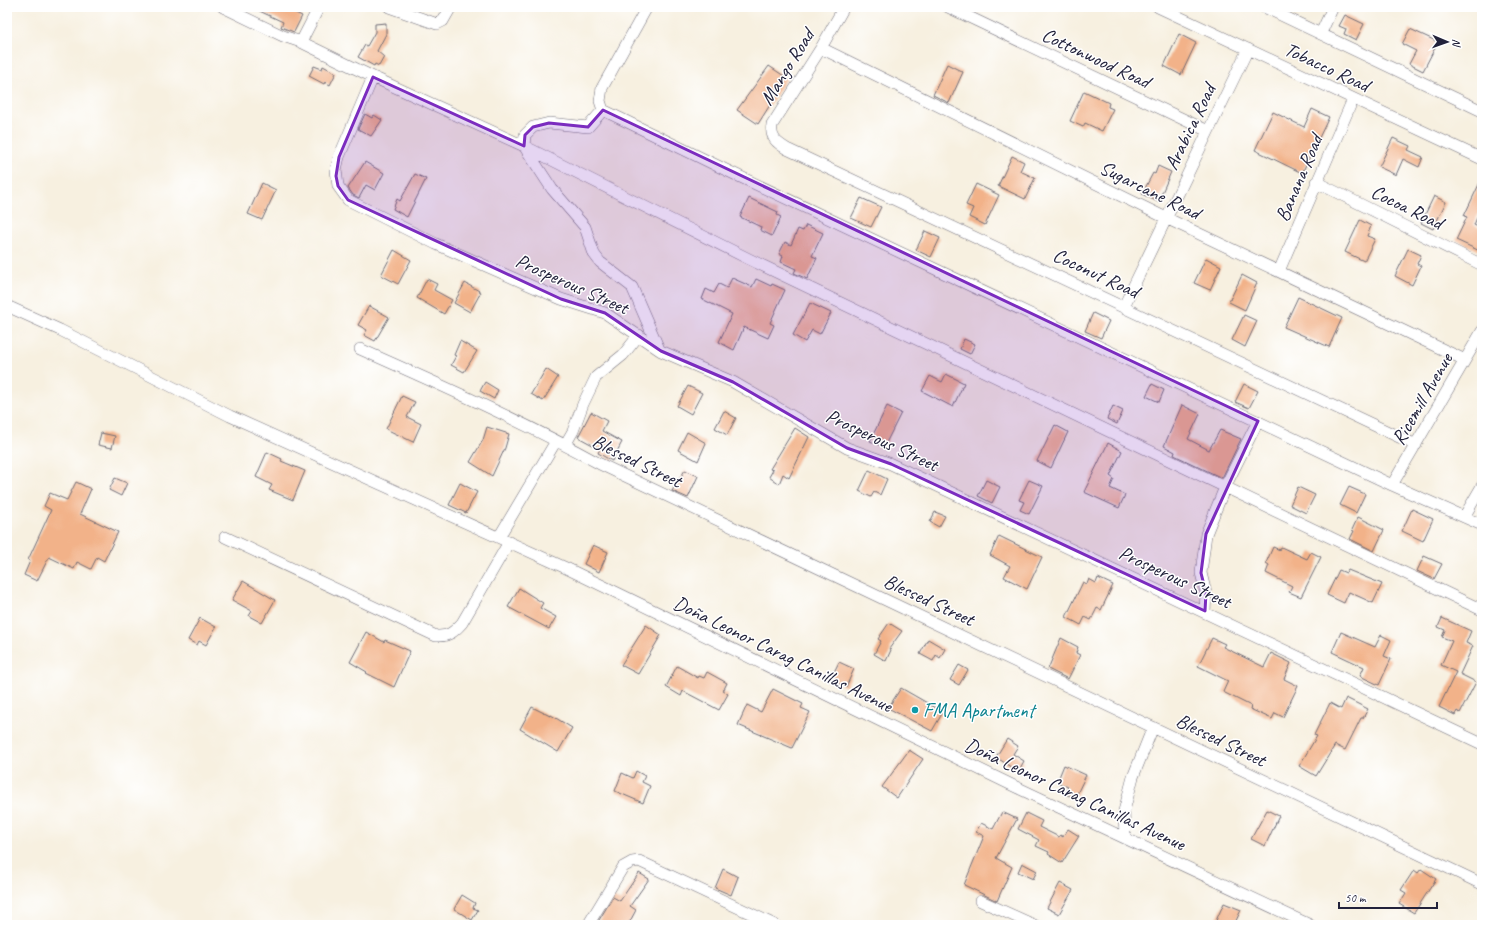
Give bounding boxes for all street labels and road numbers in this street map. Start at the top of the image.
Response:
street label: Mango Road [754,22,822,110]
street label: Cottonwood Road [1038,22,1157,95]
street label: Tobacco Road [1280,36,1376,99]
street label: Arabica Road [1159,77,1223,174]
street label: Banana Road [1270,128,1330,225]
street label: Sugarcane Road [1096,155,1207,226]
street label: Cocoa Road [1367,179,1450,236]
street label: Coconut Road [1049,242,1146,305]
street label: Prosperous Street [512,248,634,321]
street label: Ricemill Avenue [1386,347,1459,449]
street label: Prosperous Street [822,403,944,478]
street label: Blessed Street [588,429,688,494]
street label: Prosperous Street [1115,540,1237,615]
street label: Blessed Street [880,568,980,633]
street label: Doña Leonor Carag Canillas Avenue [670,590,898,719]
street label: Blessed Street [1172,708,1272,773]
street label: Doña Leonor Carag Canillas Avenue [961,732,1190,857]

